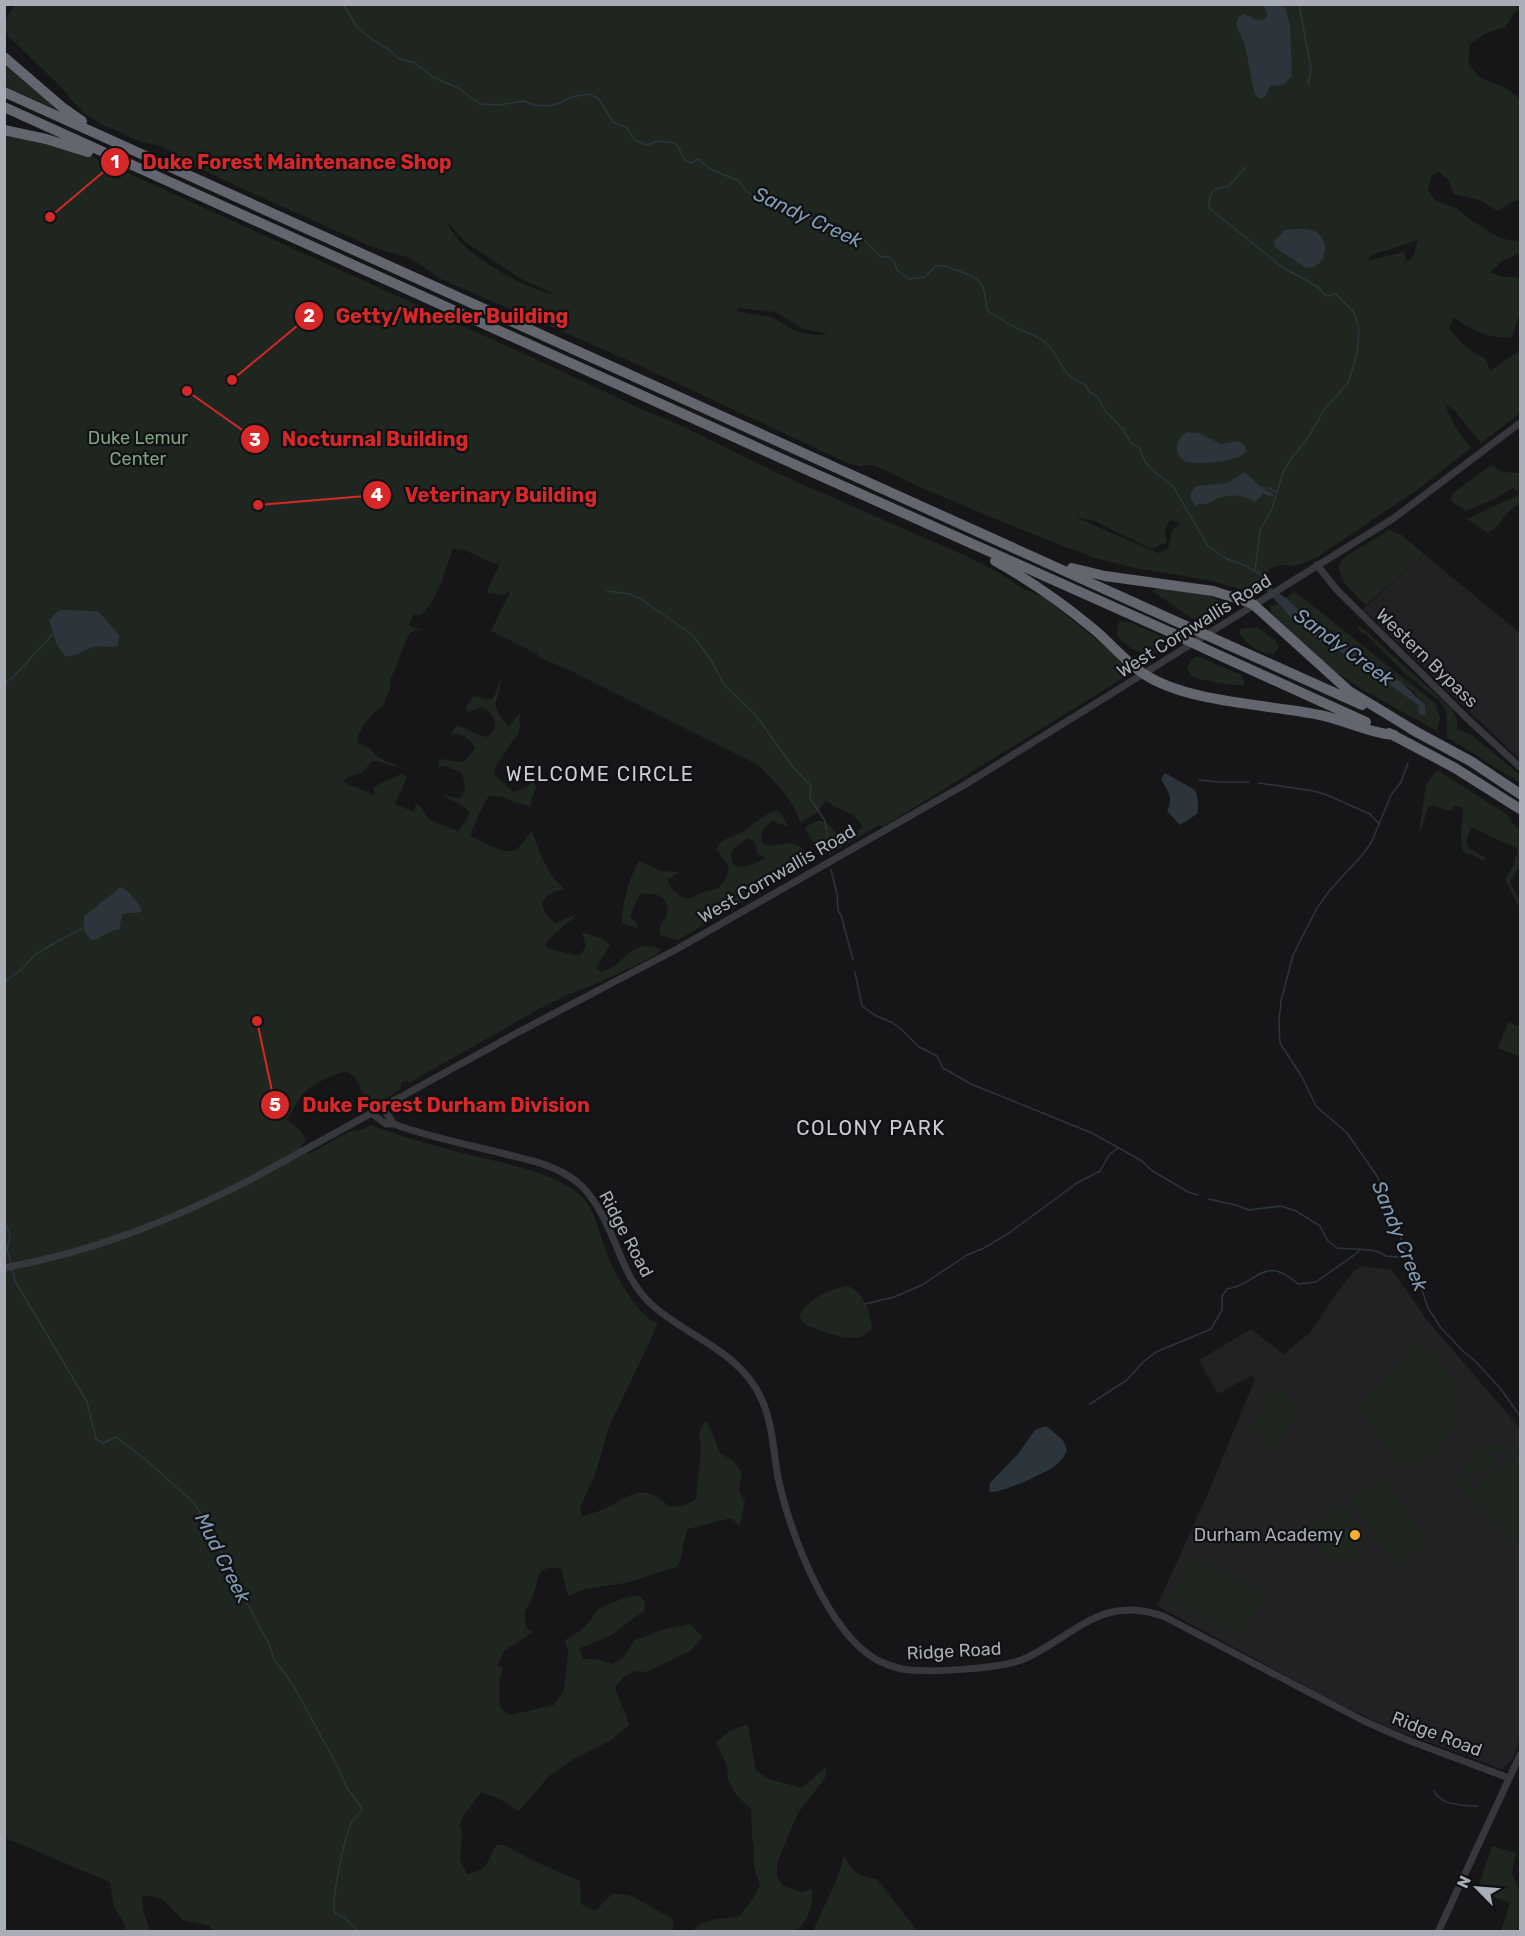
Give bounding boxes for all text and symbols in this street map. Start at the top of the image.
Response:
callout: Duke Forest Maintenance Shop [100,143,463,181]
text: Duke Forest Maintenance Shop [143,150,452,174]
text: 1 [111,151,119,173]
water label: Sandy Creek [750,181,867,253]
callout: Getty/Wheeler Building [294,297,581,335]
text: Getty/Wheeler Building [336,304,568,328]
text: 2 [303,305,315,327]
callout: Nocturnal Building [240,420,480,458]
park label: Duke Lemur Center [88,427,188,470]
text: Nocturnal Building [282,427,468,451]
text: 3 [249,429,261,451]
callout: Veterinary Building [362,476,609,514]
text: Veterinary Building [405,483,597,507]
text: 4 [371,484,383,506]
street label: West Cornwallis Road [1113,569,1275,683]
water label: Sandy Creek [1290,603,1399,692]
street label: Western Bypass [1371,604,1483,712]
district label: WELCOME CIRCLE [506,762,694,786]
street label: West Cornwallis Road [694,820,860,928]
callout: Duke Forest Durham Division [260,1086,601,1124]
text: Duke Forest Durham Division [302,1093,590,1117]
text: 5 [269,1094,281,1116]
district label: COLONY PARK [796,1116,946,1140]
water label: Sandy Creek [1367,1177,1433,1295]
street label: Ridge Road [594,1187,658,1281]
water label: Mud Creek [190,1509,256,1608]
place label: Durham Academy [1194,1524,1343,1546]
marker: Durham Academy [1348,1528,1362,1542]
street label: Ridge Road [906,1638,1002,1664]
street label: Ridge Road [1389,1707,1485,1761]
north arrow [1447,1858,1507,1918]
text: N [1453,1873,1475,1891]

